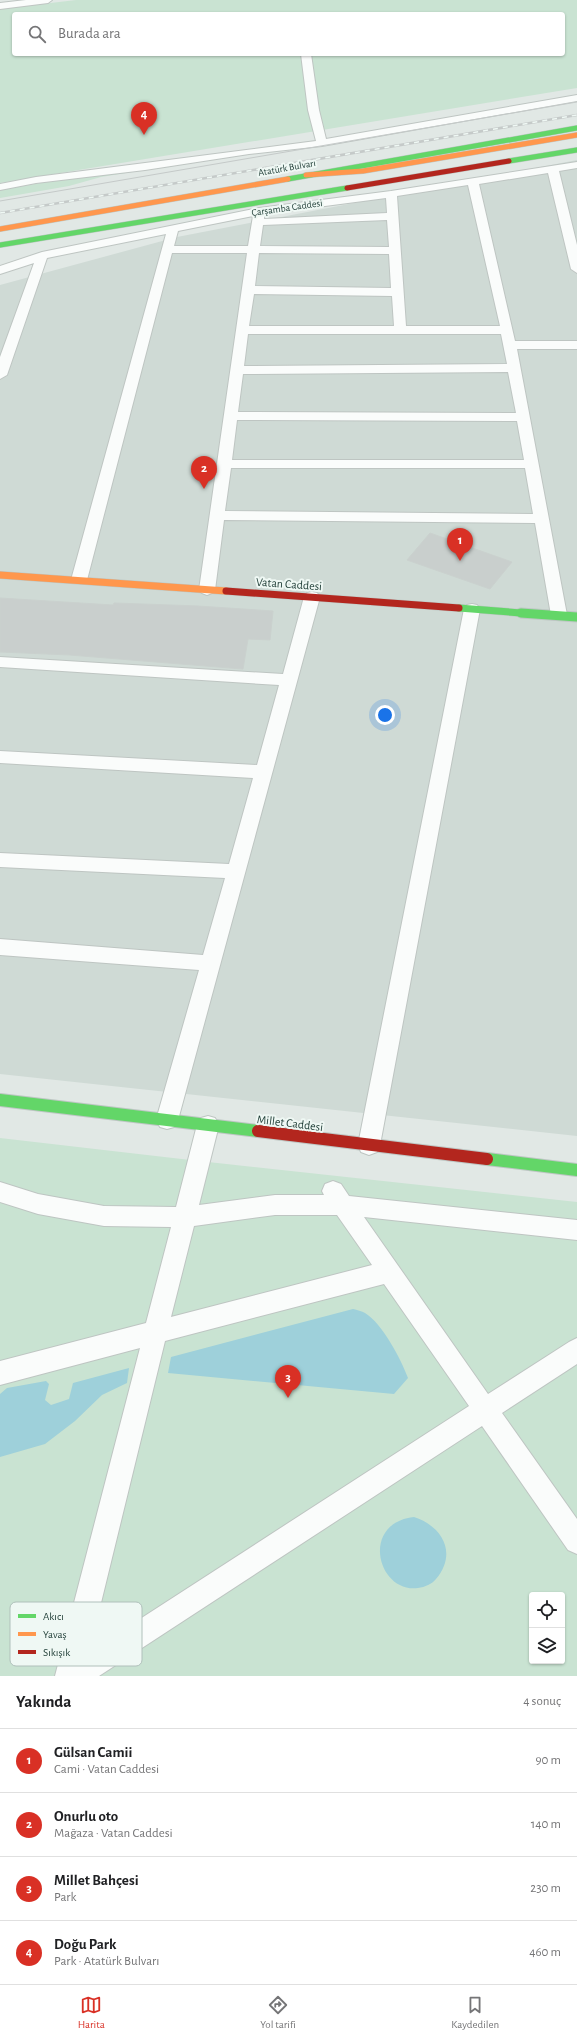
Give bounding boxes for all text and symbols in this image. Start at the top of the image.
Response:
search box [12,12,565,56]
icon: search [26,23,48,45]
text: Burada ara [58,26,121,41]
pin: 4 [131,102,157,135]
street label: Atatürk Bulvarı [257,158,317,178]
street label: Çarşamba Caddesi [251,198,323,218]
pin: 2 [191,456,217,489]
pin: 1 [447,528,473,561]
street label: Vatan Caddesi [256,576,322,592]
your location [375,705,395,725]
street label: Millet Caddesi [256,1113,324,1133]
pin: 3 [275,1365,301,1398]
map controls [529,1592,565,1664]
button: locate [529,1592,565,1628]
legend [10,1602,142,1666]
text: Akıcı [43,1611,64,1622]
button: layers [529,1628,565,1664]
text: Yavaş [43,1629,67,1640]
text: Sıkışık [43,1647,70,1658]
text: Yakında [16,1693,72,1710]
text: 4 sonuç [523,1695,561,1708]
text: Gülsan Camii [54,1745,132,1760]
text: 1 [27,1754,31,1767]
text: 90 m [535,1754,561,1767]
text: Cami · Vatan Caddesi [54,1763,159,1776]
text: Onurlu oto [54,1809,118,1824]
text: 2 [26,1818,32,1831]
text: 140 m [531,1818,561,1831]
text: Mağaza · Vatan Caddesi [54,1827,173,1840]
text: Millet Bahçesi [54,1873,139,1888]
text: 3 [26,1882,32,1895]
text: 230 m [530,1882,561,1895]
text: Park [54,1891,76,1904]
text: Doğu Park [54,1937,116,1952]
text: 4 [26,1946,32,1959]
text: 460 m [529,1946,561,1959]
text: Park · Atatürk Bulvarı [54,1955,159,1968]
tab: Harita [78,1994,105,2031]
tab: Yol tarifi [260,1994,296,2031]
tab: Kaydedilen [451,1994,499,2031]

